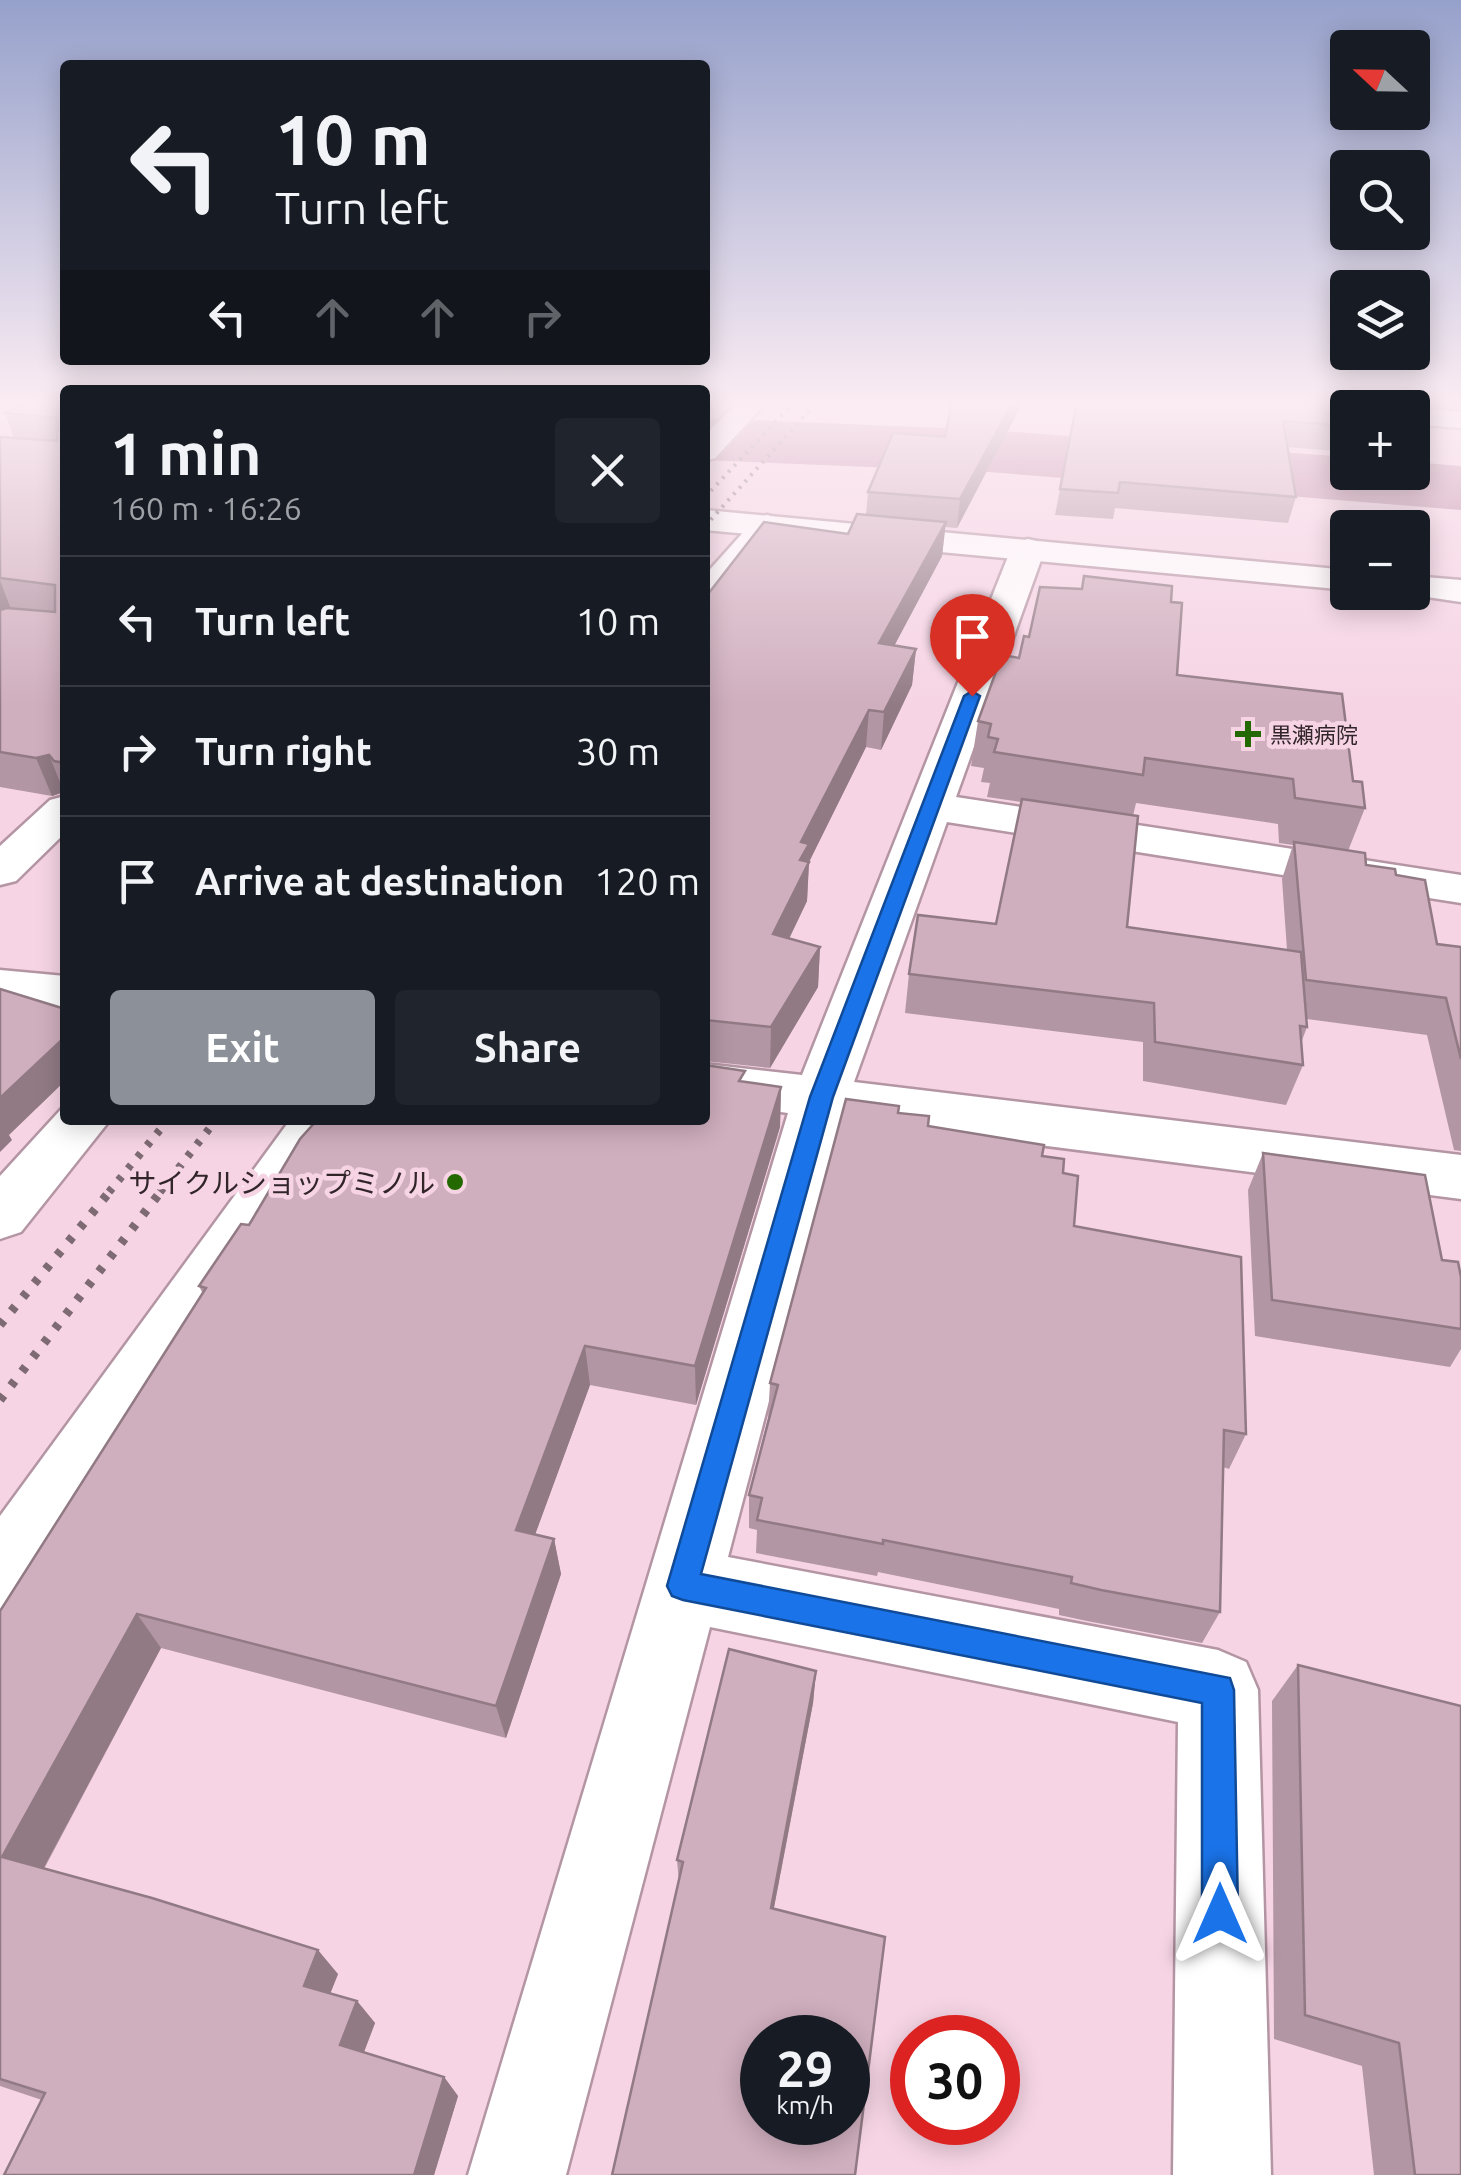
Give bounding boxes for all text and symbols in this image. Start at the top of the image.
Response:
north arrow [1330,30,1430,130]
map controls [1330,30,1430,610]
icon: left [110,100,240,230]
text: 10 m [275,100,431,178]
button: search [1330,150,1430,250]
text: Turn left [275,182,449,233]
button: layers [1330,270,1430,370]
icon: left [200,290,255,345]
icon: ahead [305,290,360,345]
icon: ahead [410,290,465,345]
icon: right [515,290,570,345]
button: + [1330,390,1430,490]
button: close [555,418,660,523]
text: 1 min [110,419,262,486]
text: 160 m · 16:26 [110,490,302,526]
button: − [1330,510,1430,610]
icon: left [110,594,165,649]
pin [930,594,1015,697]
text: Turn left [195,600,350,642]
text: 10 m [576,600,660,642]
icon: arrive [945,609,1000,664]
marker: 黒瀬病院 [1235,721,1261,747]
place label: 黒瀬病院 [1270,722,1358,747]
icon: right [110,724,165,779]
text: Turn right [195,730,372,772]
text: 30 m [576,730,660,772]
icon: arrive [110,854,165,909]
text: Arrive at destination [195,860,564,902]
text: 120 m [594,860,700,902]
button: Exit [110,990,375,1105]
button: Share [395,990,660,1105]
place label: サイクルショップミノル [128,1167,435,1198]
marker: サイクルショップミノル [444,1171,466,1193]
position arrow [1168,1862,1272,1966]
speed limit sign: 30 [890,2015,1020,2145]
text: 29 [777,2040,833,2096]
text: km/h [776,2091,834,2119]

